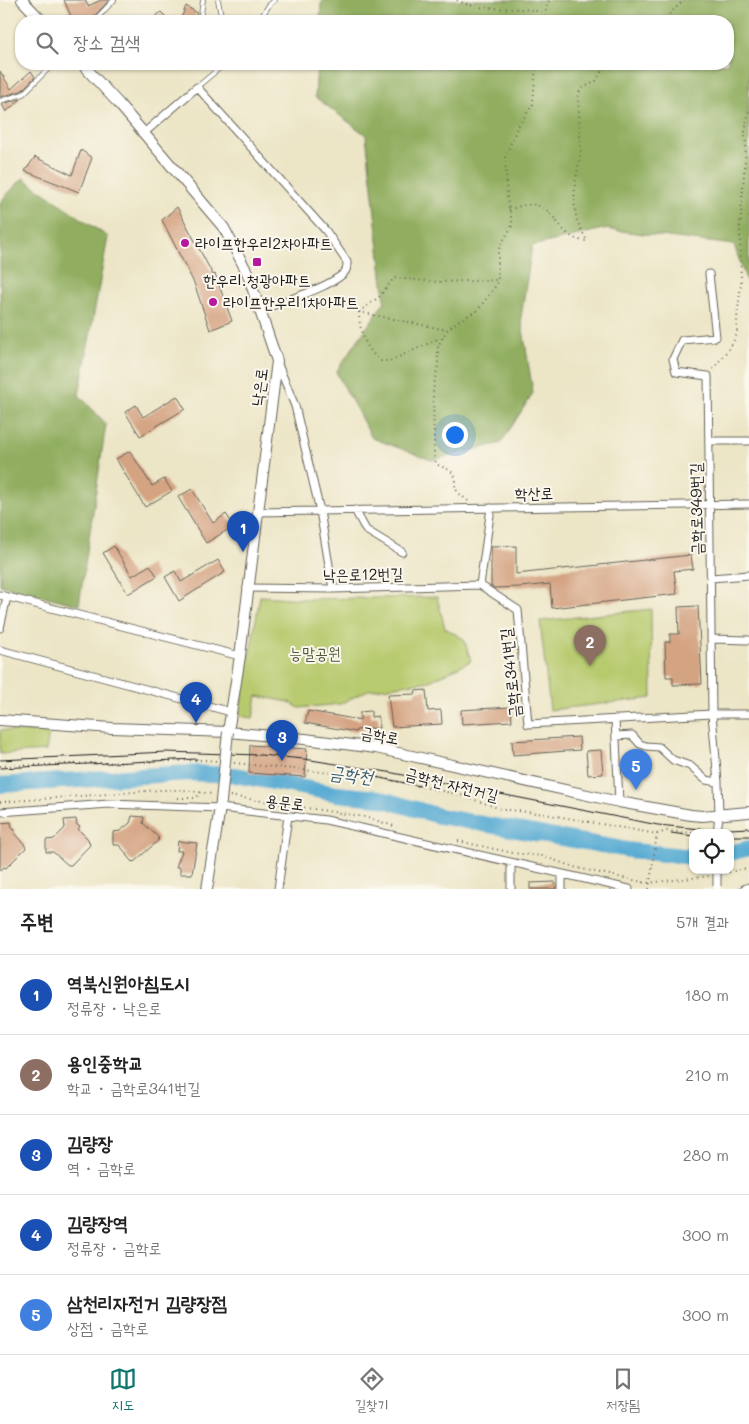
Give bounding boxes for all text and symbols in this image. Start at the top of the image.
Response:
search box [15,15,734,70]
icon: search [33,29,61,57]
text: 장소 검색 [73,29,140,54]
place label: 라이프한우리2차아파트 [195,232,333,253]
marker: 라이프한우리2차아파트 [179,237,191,249]
marker: 한우리.청광아파트 [251,256,263,268]
place label: 한우리.청광아파트 [203,269,311,290]
place label: 라이프한우리1차아파트 [223,291,359,312]
marker: 라이프한우리1차아파트 [207,296,219,308]
street label: 낙은로 [245,366,272,408]
your location [442,422,468,448]
street label: 금학로349번길 [684,462,707,555]
street label: 학산로 [514,482,553,503]
pin: 1 [227,511,259,552]
street label: 낙은로12번길 [323,562,404,585]
pin: 2 [574,625,606,666]
street label: 금학로341번길 [494,627,525,719]
park label: 능말공원 [289,642,341,663]
pin: 4 [180,682,212,723]
pin: 3 [266,720,298,761]
street label: 금학로 [359,721,401,748]
pin: 5 [620,749,652,790]
water label: 금학천 [328,759,376,789]
street label: 금학천 자전거길 [403,762,501,805]
street label: 용문로 [265,789,306,814]
map controls [689,829,734,874]
button: locate [689,829,734,874]
text: 주변 [20,907,54,934]
text: 5개 결과 [676,911,729,932]
text: 역북신원아침도시 [67,970,189,995]
text: 1 [32,984,40,1005]
text: 180 m [684,984,729,1005]
text: 정류장 · 낙은로 [67,997,161,1018]
text: 용인중학교 [67,1050,143,1075]
text: 2 [32,1064,40,1085]
text: 210 m [685,1064,729,1085]
text: 학교 · 금학로341번길 [67,1077,200,1098]
text: 김량장 [67,1130,113,1155]
text: 3 [31,1144,41,1165]
text: 280 m [683,1144,729,1165]
text: 역 · 금학로 [67,1157,136,1178]
text: 김량장역 [67,1210,128,1235]
text: 4 [31,1224,41,1245]
text: 300 m [682,1224,729,1245]
text: 정류장 · 금학로 [67,1237,161,1258]
text: 삼천리자전거 김량장점 [67,1290,227,1315]
text: 5 [31,1304,41,1325]
text: 300 m [682,1304,729,1325]
text: 상점 · 금학로 [67,1317,149,1338]
tab: 지도 [109,1365,137,1415]
tab: 길찾기 [355,1365,388,1415]
tab: 저장됨 [606,1365,640,1415]

